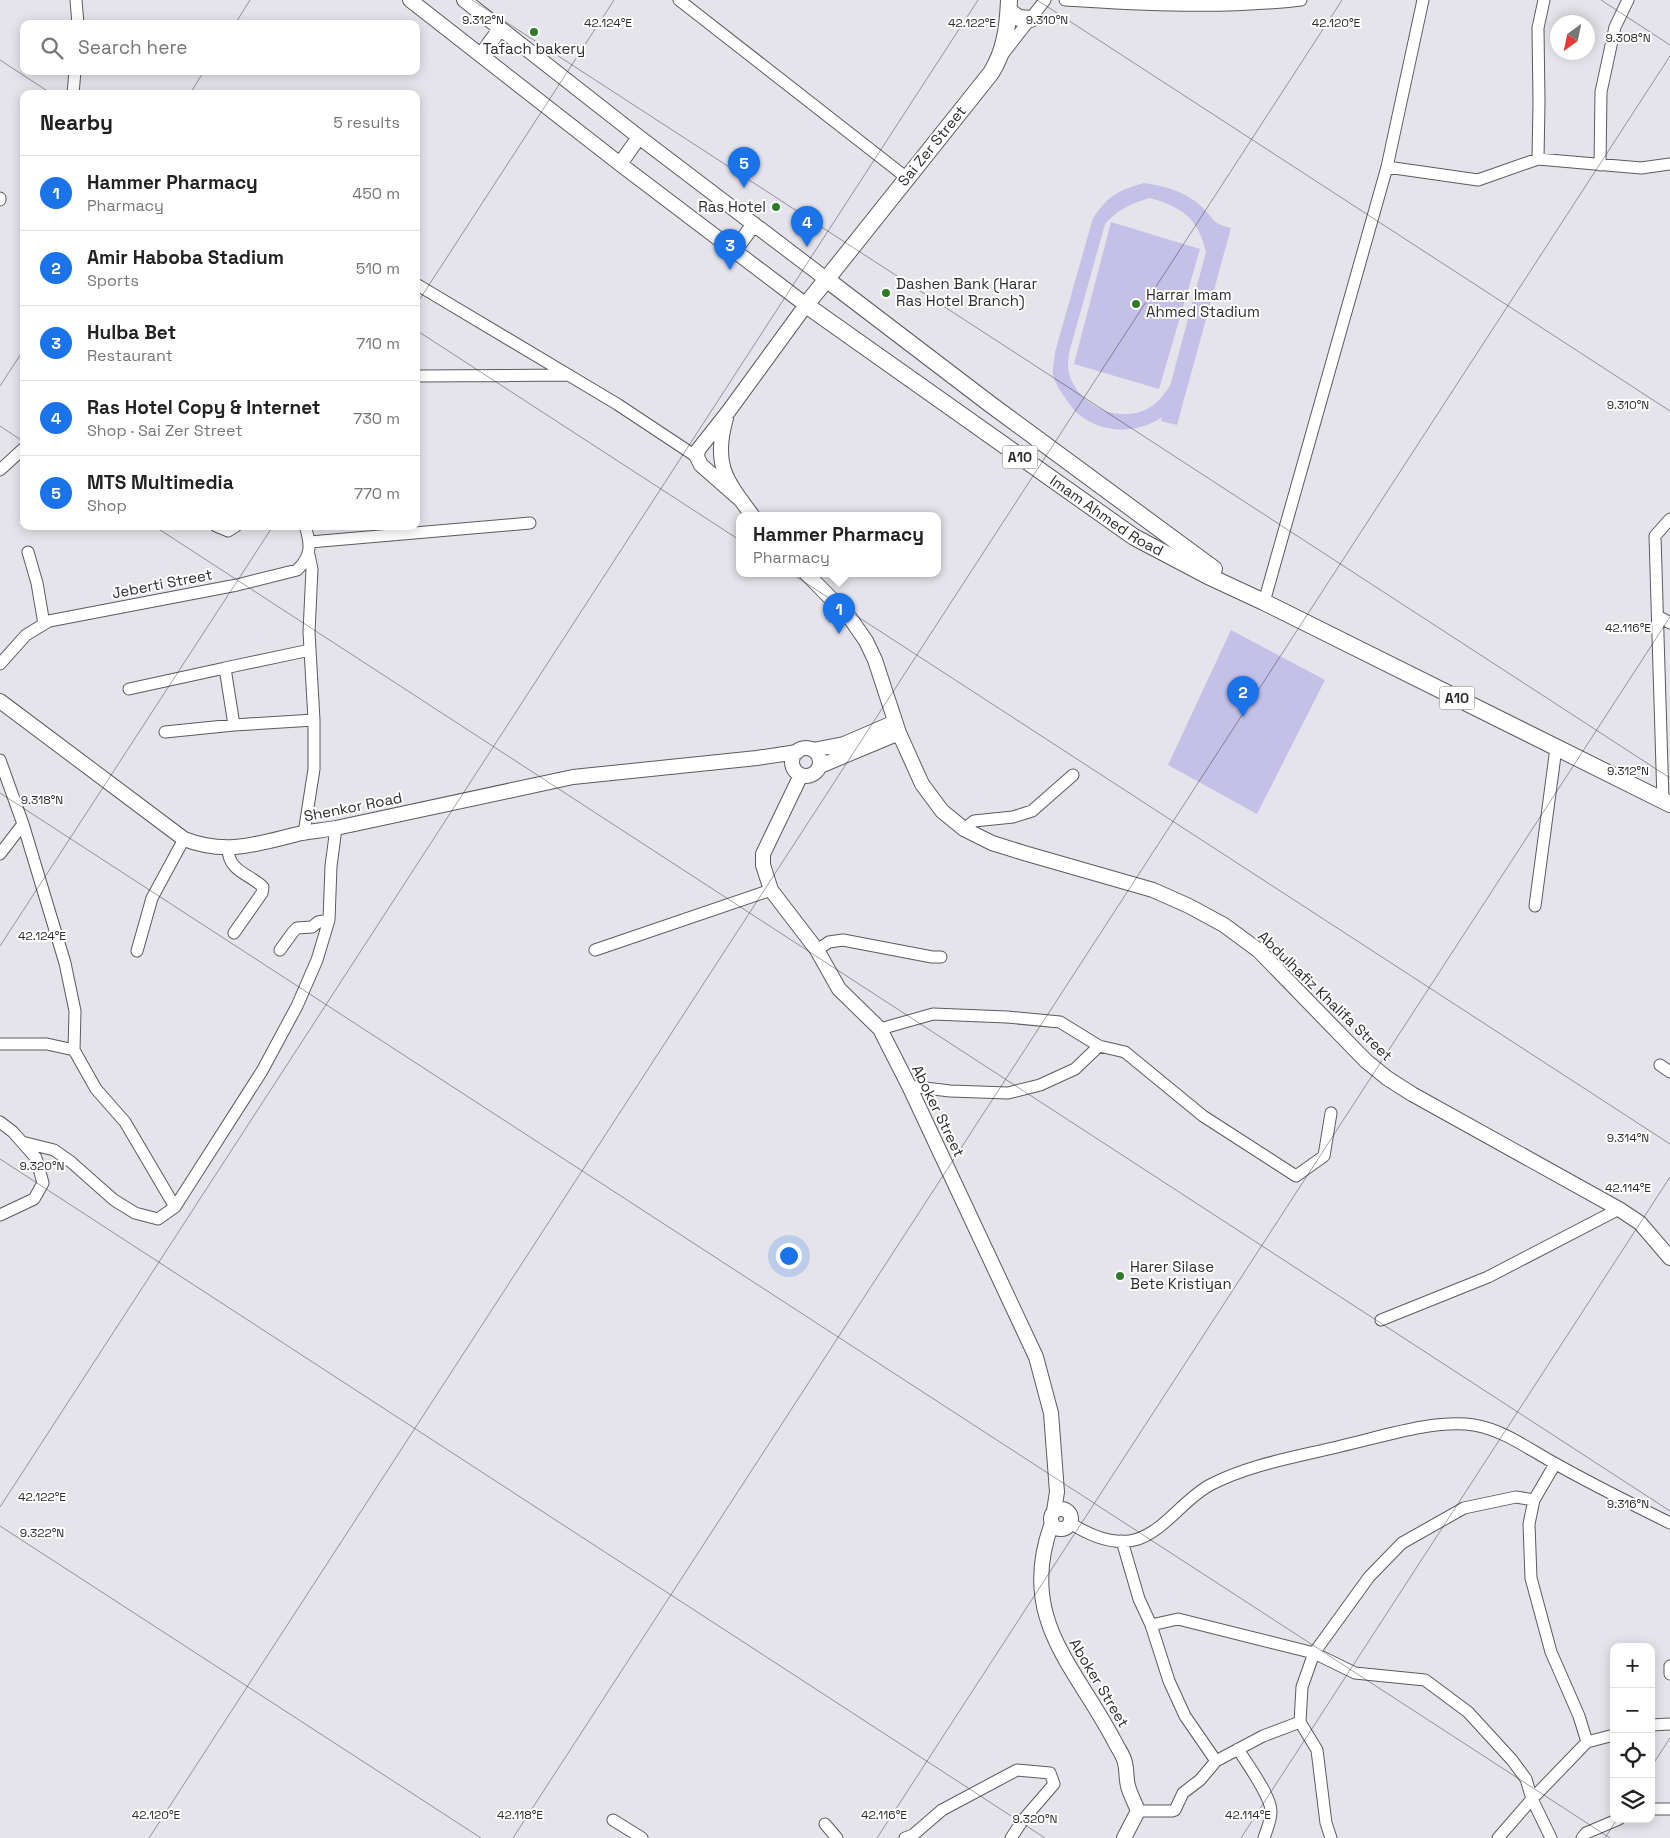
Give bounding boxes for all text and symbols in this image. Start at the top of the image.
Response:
text: 9.312°N [462,12,504,28]
text: 9.310°N [1026,12,1068,28]
text: 42.124°E [584,15,632,31]
text: 42.122°E [948,15,996,31]
text: 42.120°E [1312,15,1361,31]
north arrow [1550,15,1595,60]
search box [20,20,420,75]
marker: Tafach bakery [528,26,540,38]
text: 9.308°N [1605,30,1651,46]
icon: search [38,34,66,62]
text: Search here [78,35,188,60]
place label: Tafach bakery [483,39,585,58]
street label: Sai Zer Street [893,102,970,190]
text: Nearby [40,109,113,136]
text: 5 results [333,112,400,133]
pin: 5 [728,147,760,188]
text: Hammer Pharmacy [87,170,258,195]
text: 1 [52,183,60,204]
text: 450 m [352,183,400,204]
text: Pharmacy [87,195,164,216]
place label: Ras Hotel [698,197,766,216]
marker: Ras Hotel [770,201,782,213]
pin: 4 [791,206,823,247]
pin: 3 [714,229,746,270]
text: Amir Haboba Stadium [87,245,284,270]
text: 2 [51,258,61,279]
text: 510 m [356,258,400,279]
text: Sports [87,270,139,291]
place label: Dashen Bank (Harar Ras Hotel Branch) [896,274,1037,311]
place label: Harrar Imam Ahmed Stadium [1146,285,1260,321]
marker: Dashen Bank (Harar Ras Hotel Branch) [880,287,892,299]
marker: Harrar Imam Ahmed Stadium [1130,298,1142,310]
text: Hulba Bet [87,320,176,345]
text: 3 [51,333,61,354]
text: 710 m [356,333,400,354]
text: Restaurant [87,345,173,366]
text: Ras Hotel Copy & Internet [87,395,321,420]
text: 9.310°N [1607,397,1649,413]
text: 4 [51,408,61,429]
text: 730 m [353,408,400,429]
text: Shop · Sai Zer Street [87,420,243,441]
road number: A10 [1002,446,1038,468]
text: MTS Multimedia [87,470,234,495]
street label: Imam Ahmed Road [1046,471,1167,560]
text: 5 [51,483,61,504]
text: 770 m [354,483,400,504]
text: Shop [87,495,127,516]
popup [736,512,941,577]
text: Hammer Pharmacy [753,522,924,547]
text: Pharmacy [753,547,830,568]
street label: Jeberti Street [110,564,214,603]
pin: 1 [823,593,855,634]
text: 42.116°E [1605,620,1651,636]
pin: 2 [1227,676,1259,717]
road number: A10 [1440,686,1474,710]
text: 9.312°N [1607,763,1649,779]
street label: Shenkor Road [302,788,404,825]
text: 9.318°N [21,792,63,808]
street label: Abdulhafiz Khalifa Street [1254,926,1397,1065]
text: 42.124°E [18,928,66,944]
street label: Aboker Street [908,1062,969,1160]
text: 9.314°N [1607,1130,1649,1146]
text: 9.320°N [20,1158,65,1174]
text: 42.114°E [1605,1180,1651,1196]
your location [776,1243,802,1269]
place label: Harer Silase Bete Kristiyan [1130,1257,1232,1293]
marker: Harer Silase Bete Kristiyan [1114,1270,1126,1282]
text: 42.122°E [18,1489,66,1505]
text: 9.316°N [1607,1496,1649,1512]
text: 9.322°N [20,1525,64,1541]
street label: Aboker Street [1065,1635,1133,1731]
map controls [1610,1643,1655,1823]
button: + [1610,1643,1655,1688]
button: − [1610,1688,1655,1733]
button: locate [1610,1733,1655,1778]
button: layers [1610,1778,1655,1823]
text: 42.120°E [132,1807,181,1823]
text: 42.118°E [497,1807,543,1823]
text: 42.116°E [861,1807,907,1823]
text: 42.114°E [1225,1807,1271,1823]
text: 9.320°N [1013,1811,1058,1827]

